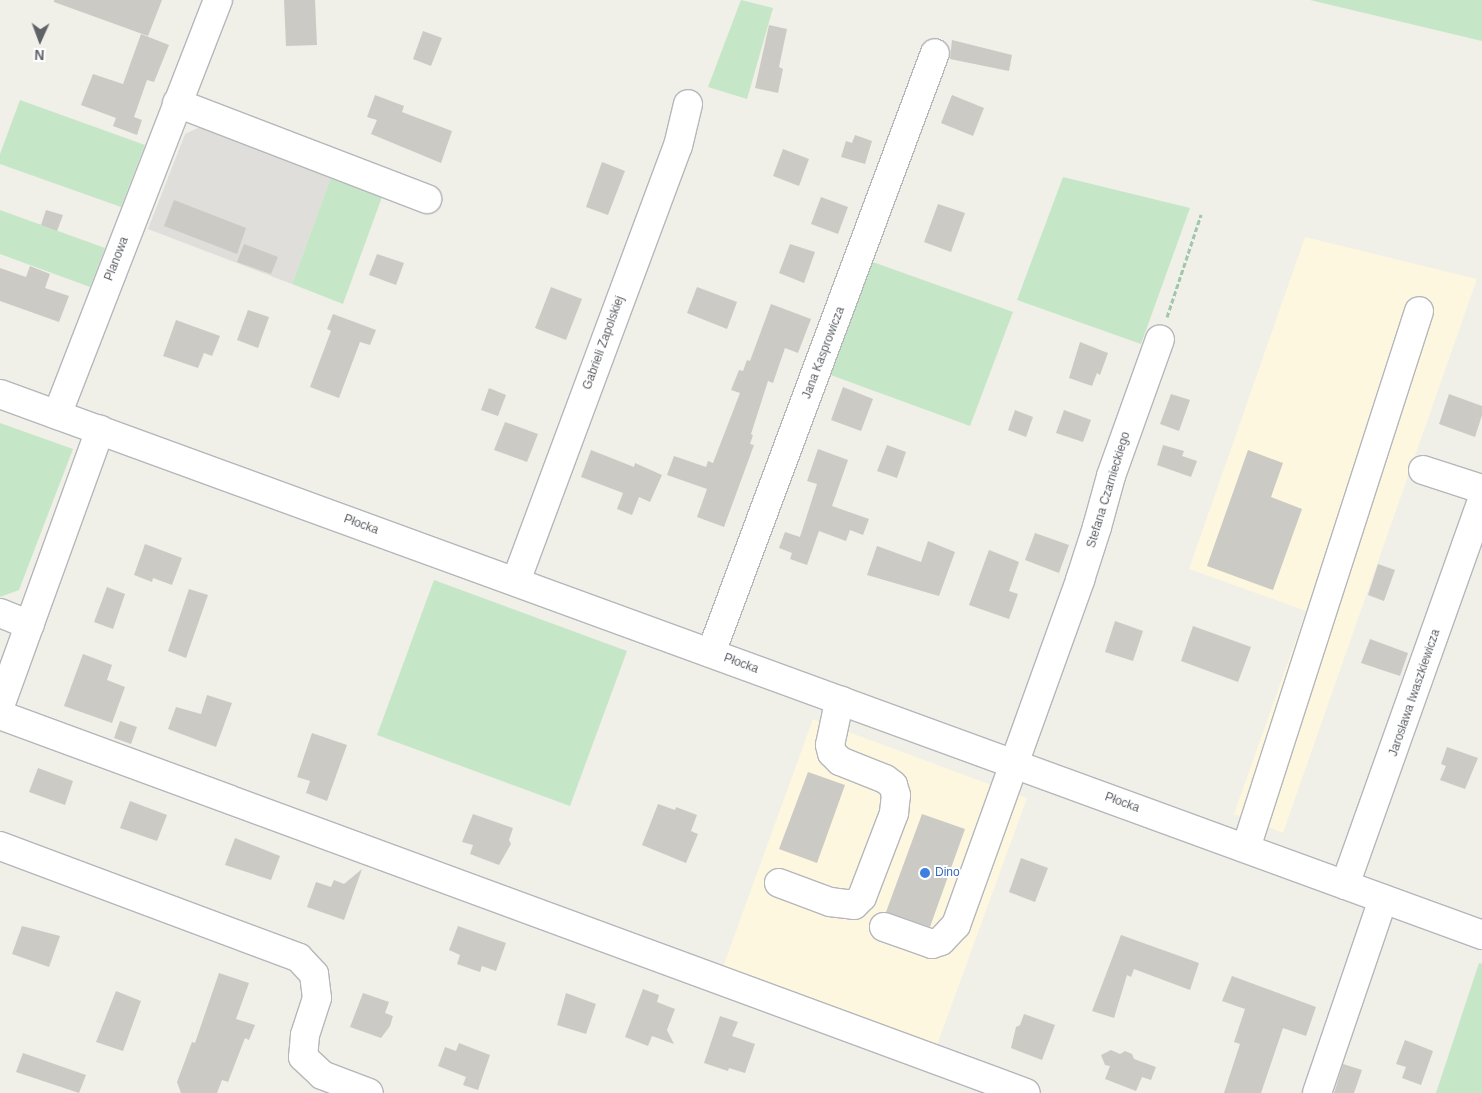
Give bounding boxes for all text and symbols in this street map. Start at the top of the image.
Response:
north arrow [15,15,65,65]
text: N [34,47,45,63]
street label: Planowa [102,235,132,283]
street label: Gabrieli Zapolskiej [580,294,628,392]
street label: Jana Kasprowicza [800,305,848,401]
street label: Stefana Czarnieckiego [1084,430,1134,550]
street label: Płocka [342,512,380,538]
street label: Jarosława Iwaszkiewicza [1386,628,1444,758]
street label: Płocka [722,651,760,677]
street label: Płocka [1103,790,1141,816]
place label: Dino [935,866,960,880]
marker: Dino [919,867,931,879]

